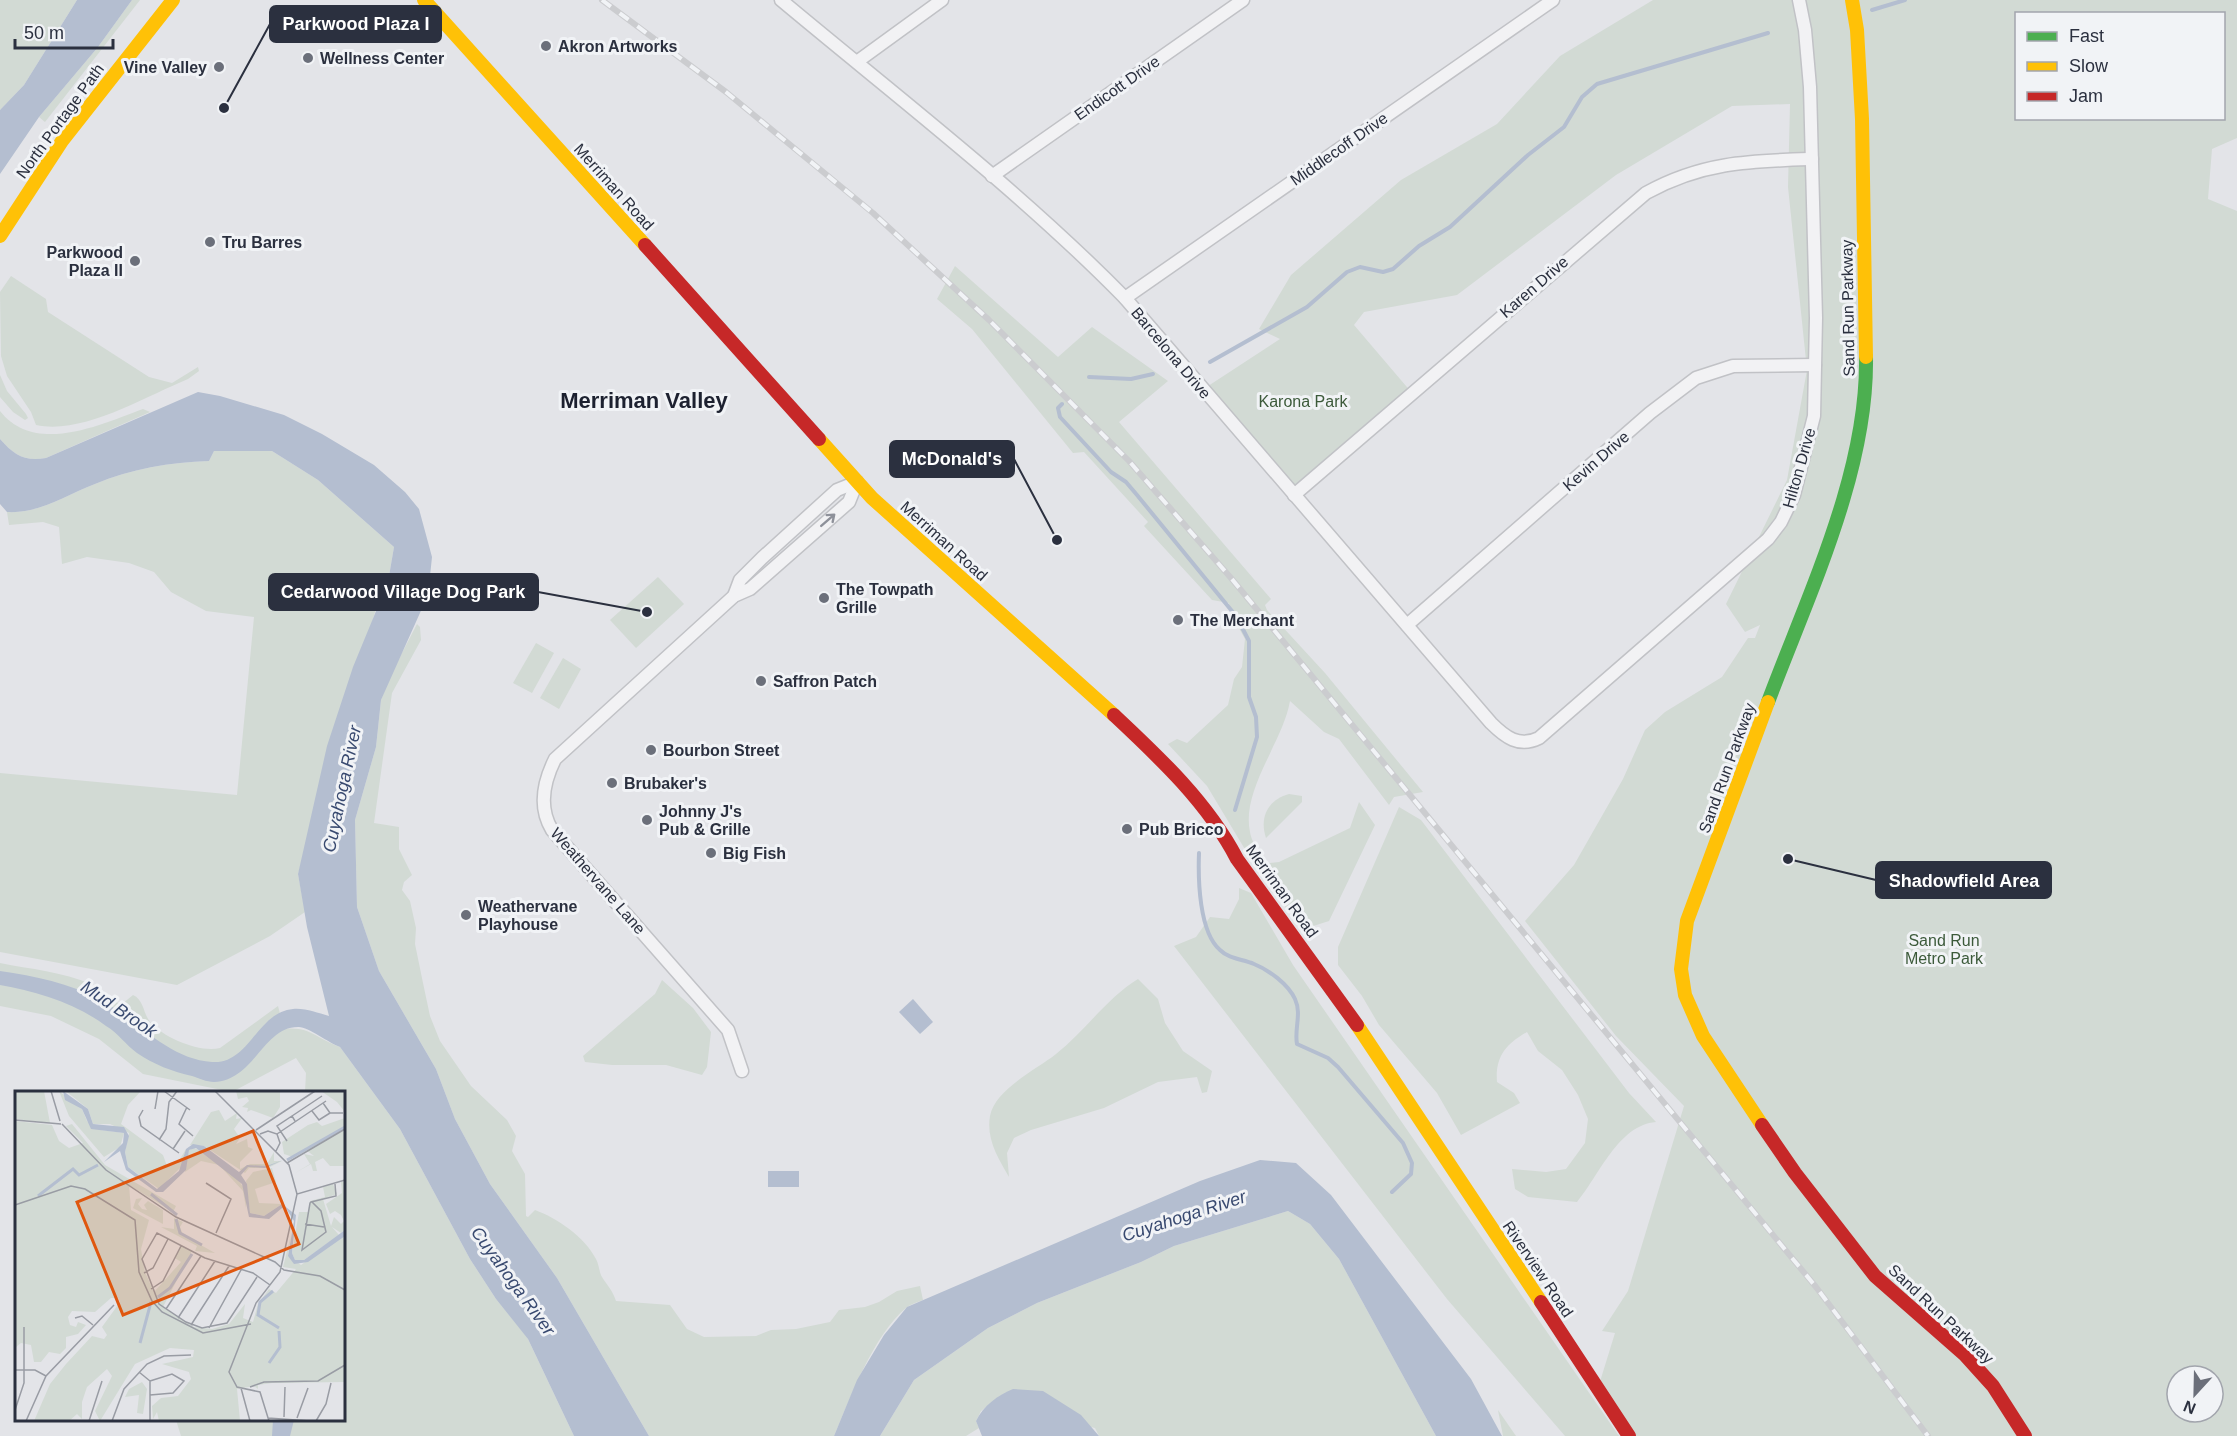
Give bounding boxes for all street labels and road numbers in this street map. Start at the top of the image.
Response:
street label: Endicott Drive [1071,52,1163,124]
street label: North Portage Path [13,61,107,181]
street label: Middlecoff Drive [1287,109,1391,189]
street label: Merriman Road [571,140,657,234]
street label: Sand Run Parkway [1838,239,1858,377]
street label: Karen Drive [1497,253,1572,321]
street label: Barcelona Drive [1128,304,1214,402]
street label: Hilton Drive [1779,426,1819,510]
street label: Kevin Drive [1560,428,1633,494]
street label: Merriman Road [897,498,991,584]
street label: Sand Run Parkway [1696,701,1758,835]
street label: Weathervane Lane [547,825,649,938]
street label: Merriman Road [1243,841,1321,941]
street label: Riverview Road [1500,1218,1576,1320]
street label: Sand Run Parkway [1885,1261,1997,1367]

